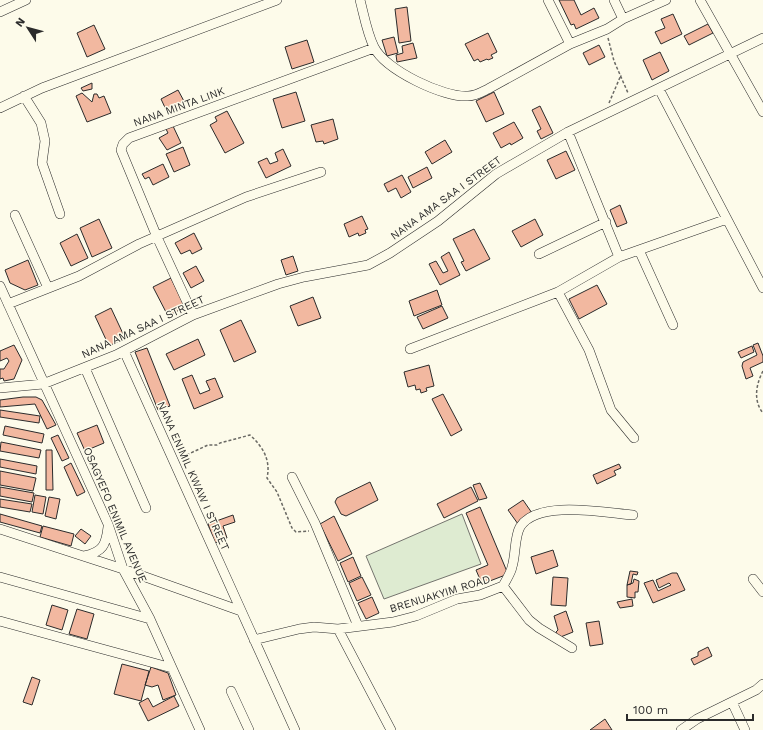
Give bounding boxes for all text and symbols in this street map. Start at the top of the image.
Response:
north arrow [8,8,48,48]
text: N [13,15,28,30]
street label: NANA MINTA LINK [132,84,226,130]
street label: NANA AMA SAA I STREET [388,153,504,243]
street label: NANA AMA SAA I STREET [80,293,207,361]
street label: NANA ENIMIL KWAW I STREET [154,400,232,553]
street label: OSAGYEFO ENIMIL AVENUE [81,445,149,585]
street label: BRENUAKYIM ROAD [388,572,492,615]
scale bar [627,696,753,722]
text: 100 m [633,703,668,717]

